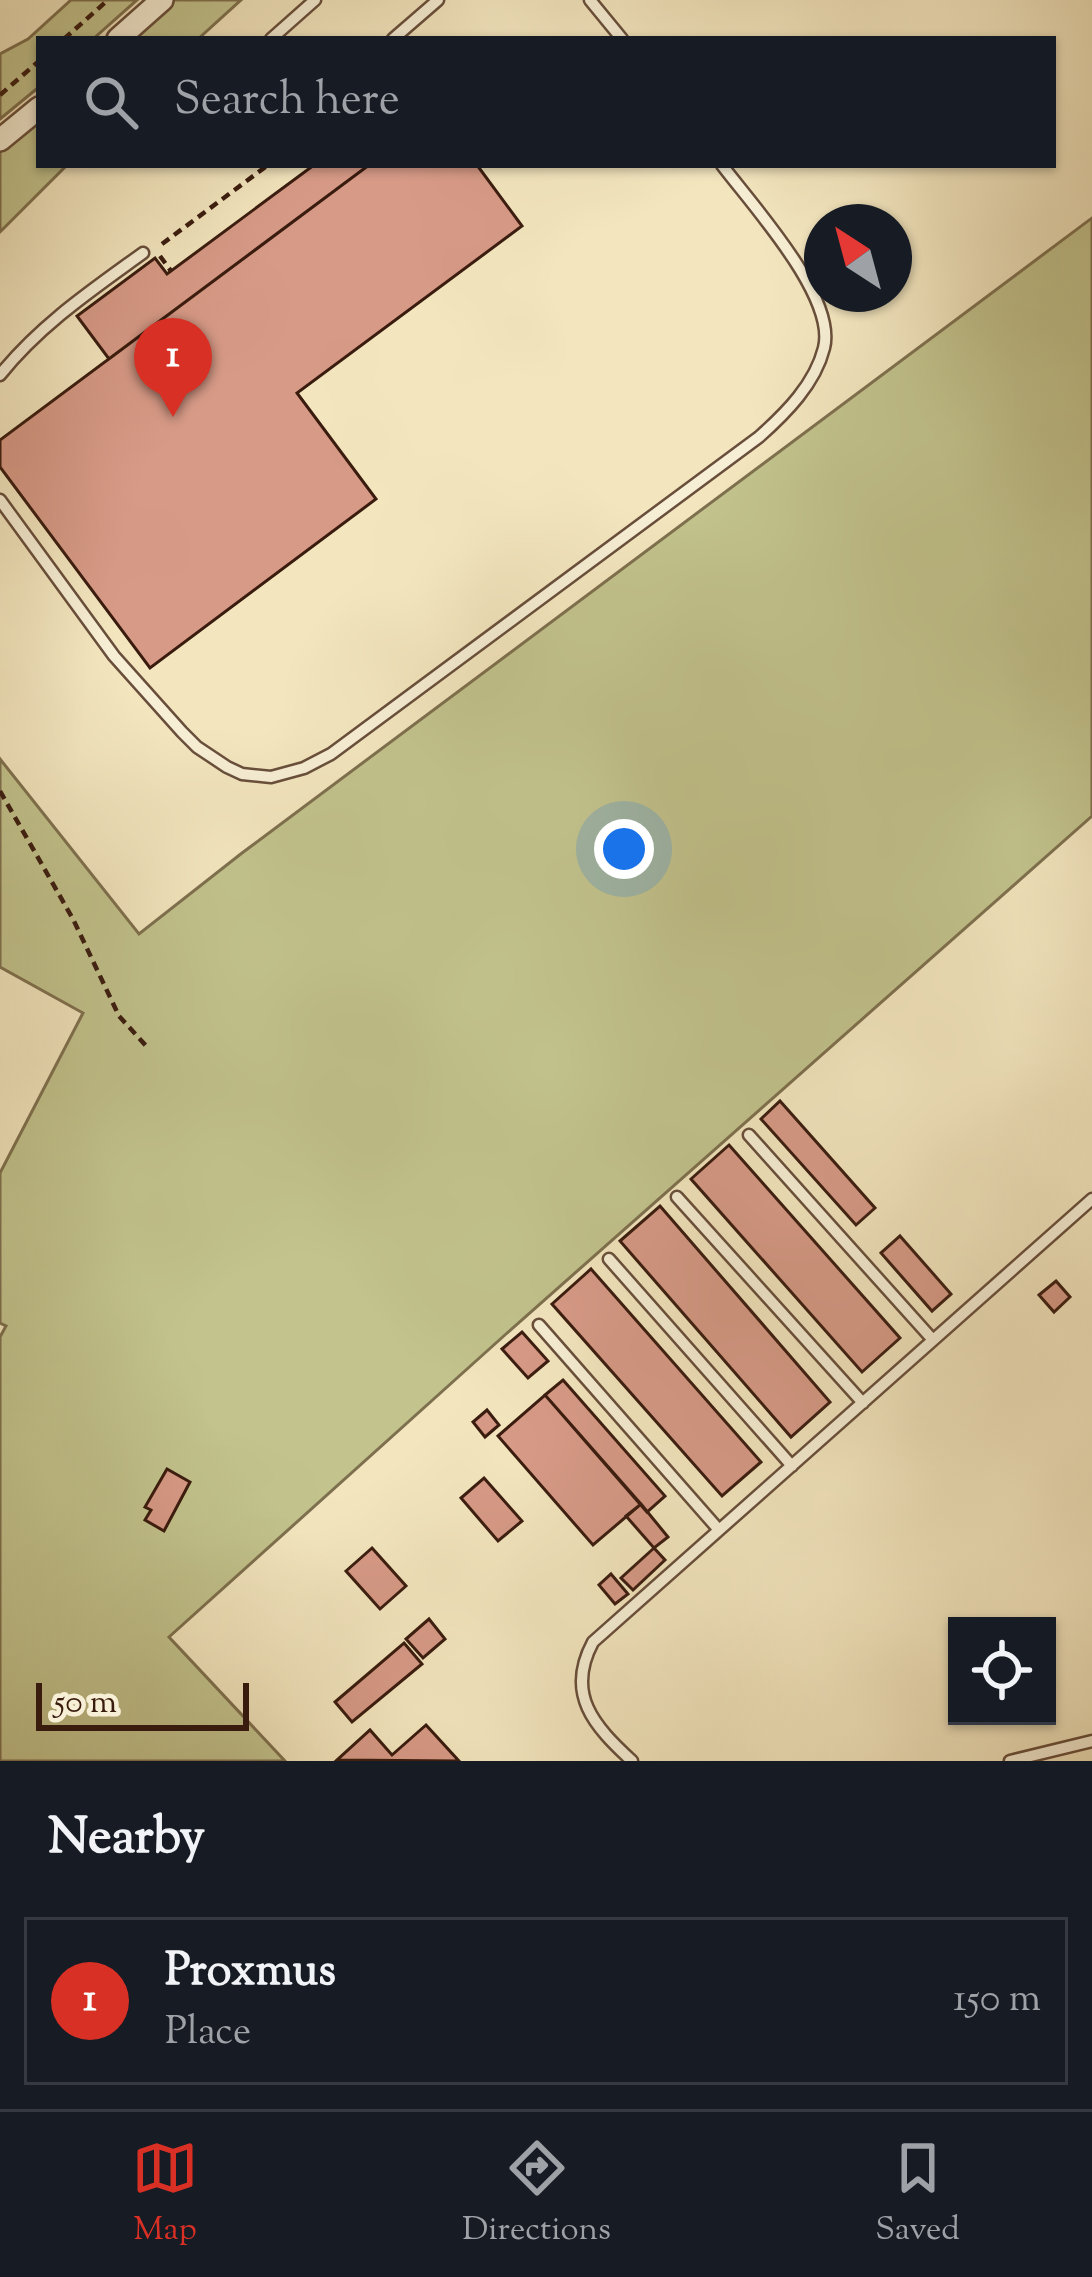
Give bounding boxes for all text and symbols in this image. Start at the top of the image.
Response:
search box [36,36,1056,168]
icon: search [78,69,144,135]
text: Search here [174,70,400,135]
north arrow [804,204,912,312]
pin: 1 [134,318,212,417]
your location [594,819,654,879]
map controls [948,1617,1056,1725]
button: locate [948,1617,1056,1725]
scale bar [36,1677,249,1730]
text: 50 m [54,1680,117,1728]
text: Nearby [48,1803,205,1876]
text: Proxmus [165,1941,336,2006]
text: 1 [83,1973,97,2029]
text: 150 m [953,1973,1041,2029]
text: Place [165,2006,251,2062]
tab: Map [132,2135,198,2255]
tab: Directions [462,2135,611,2255]
tab: Saved [875,2135,960,2255]

